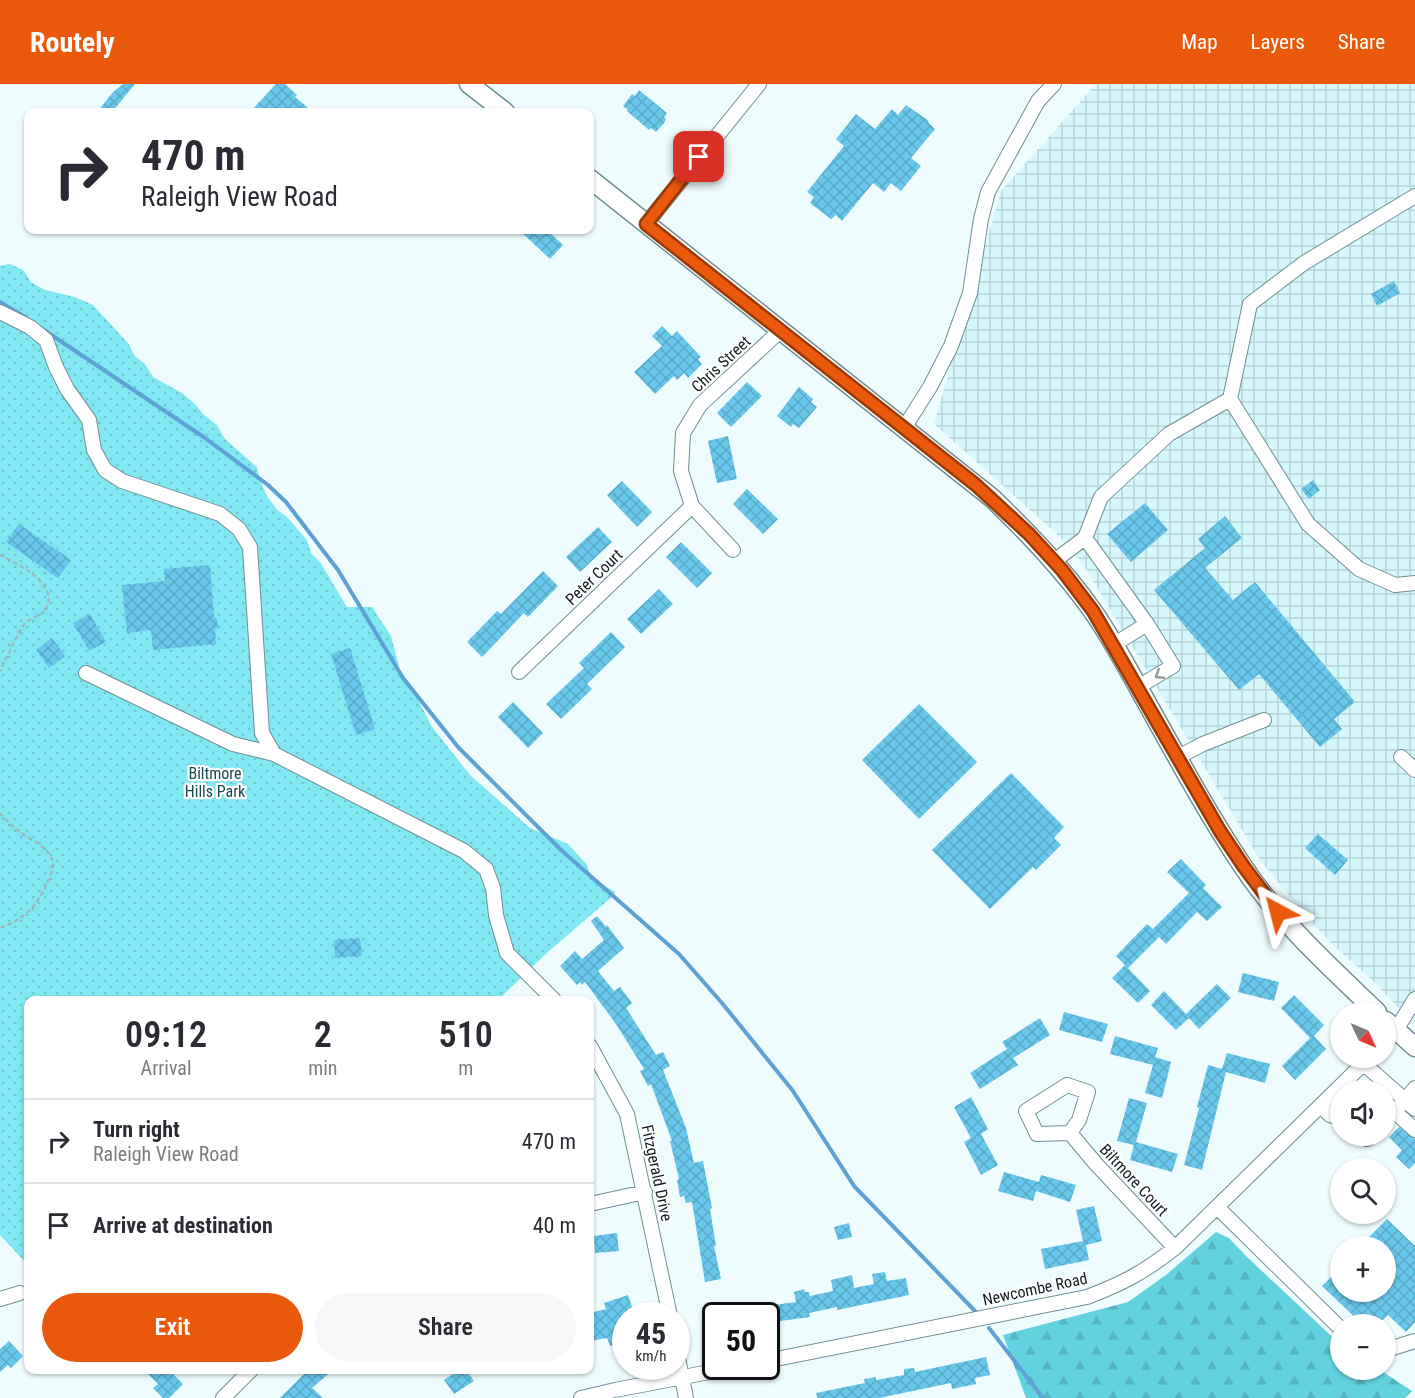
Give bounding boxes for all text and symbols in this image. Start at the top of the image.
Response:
text: Routely [30,26,115,59]
text: Map [1181,30,1218,54]
text: Layers [1251,30,1305,54]
text: Share [1338,30,1385,54]
text: 470 m [141,131,246,180]
pin [673,131,724,182]
icon: right [42,132,120,210]
icon: arrive [682,140,715,173]
text: Raleigh View Road [141,181,338,213]
street label: Chris Street [688,332,755,396]
street label: Peter Court [562,545,627,609]
one-way arrow [1155,667,1165,679]
park label: Biltmore Hills Park [185,764,246,801]
position arrow [1246,880,1310,944]
north arrow [1330,1002,1396,1068]
map controls [1330,1002,1396,1380]
text: 09:12 [125,1014,207,1056]
text: 2 [314,1014,332,1056]
text: 510 [439,1014,493,1056]
text: Arrival [141,1056,192,1080]
text: min [308,1056,337,1080]
text: m [458,1056,473,1080]
button: sound [1330,1080,1396,1146]
text: Turn right [93,1117,180,1142]
street label: Fitzgerald Drive [638,1123,676,1223]
icon: right [42,1125,75,1158]
text: 470 m [522,1129,576,1154]
street label: Biltmore Court [1096,1140,1172,1220]
text: Raleigh View Road [93,1142,239,1166]
button: search [1330,1158,1396,1224]
icon: arrive [42,1209,75,1242]
text: Arrive at destination [93,1213,273,1238]
text: 40 m [533,1213,576,1238]
button: + [1330,1236,1396,1302]
street label: Newcombe Road [981,1269,1089,1309]
button: Exit [42,1293,303,1362]
button: Share [315,1293,576,1362]
speed limit sign: 50 [702,1302,780,1380]
button: − [1330,1314,1396,1380]
text: 45 [636,1316,666,1351]
text: km/h [636,1347,666,1365]

